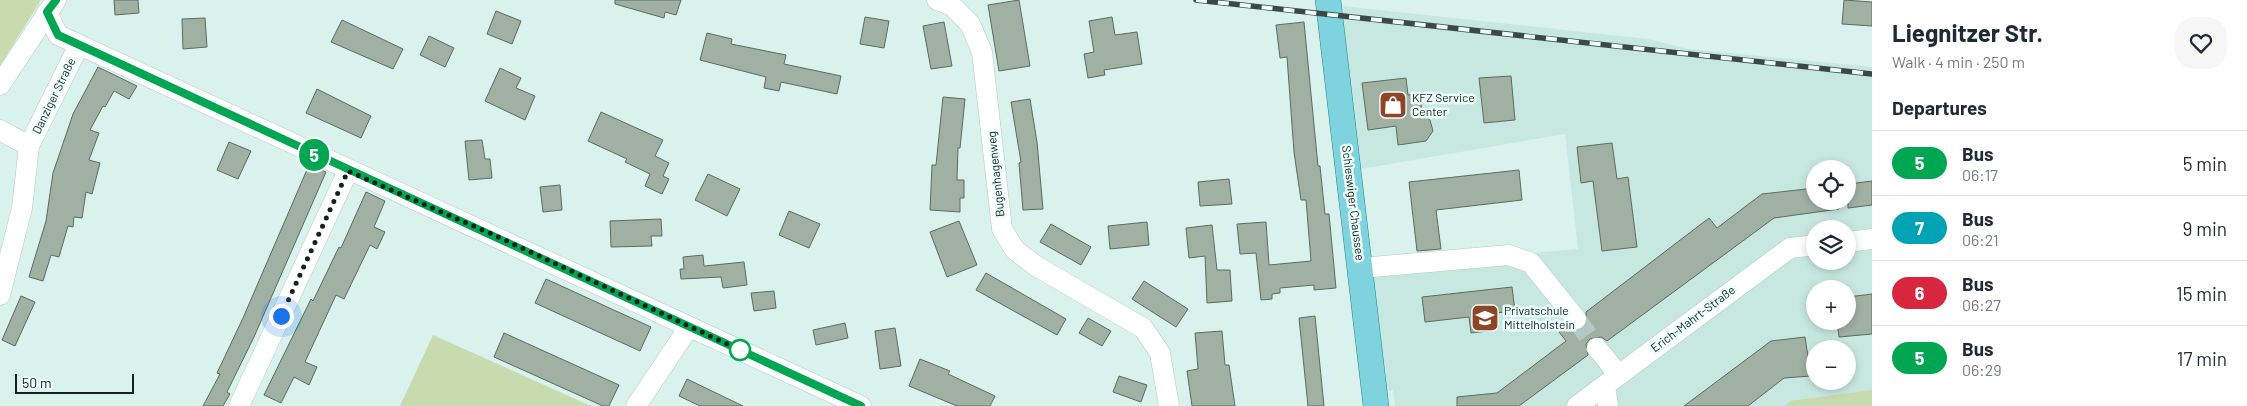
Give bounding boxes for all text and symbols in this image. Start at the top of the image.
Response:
button: heart [2175,17,2227,69]
text: Liegnitzer Str. [1892,18,2043,47]
text: Walk · 4 min · 250 m [1892,52,2025,71]
street label: Danziger Straße [29,55,78,136]
shop icon: KFZ Service Center [1378,90,1408,120]
place label: KFZ Service Center [1412,90,1475,118]
text: Departures [1892,96,1987,119]
street label: Bugenhagenweg [984,131,1006,218]
line badge: 5 [298,139,330,171]
text: Bus [1962,142,1994,165]
text: 5 [309,144,319,166]
street label: Schleswiger Chaussee [1340,144,1368,261]
text: 5 [1915,152,1924,174]
text: 5 min [2183,152,2227,175]
map controls [1806,160,1856,390]
button: locate [1806,160,1856,210]
text: 06:17 [1962,165,1998,184]
text: Bus [1962,207,1994,230]
text: 7 [1915,217,1924,239]
text: 9 min [2183,217,2227,240]
button: layers [1806,220,1856,270]
text: 06:21 [1962,230,1999,249]
text: Bus [1962,272,1994,295]
button: + [1806,280,1856,330]
street label: Erich-Mahrt-Straße [1648,282,1737,354]
text: 6 [1915,282,1924,304]
text: 15 min [2176,282,2227,305]
text: 06:27 [1962,295,2001,314]
school or university icon: Privatschule Mittelholstein [1470,303,1500,333]
place label: Privatschule Mittelholstein [1504,303,1575,331]
your location [269,304,294,329]
text: Bus [1962,337,1994,360]
unlabelled marker [729,339,751,361]
button: − [1806,340,1856,390]
text: 5 [1915,347,1924,369]
text: 17 min [2177,347,2227,370]
text: 06:29 [1962,360,2002,379]
scale bar [15,371,134,394]
text: 50 m [22,374,51,391]

